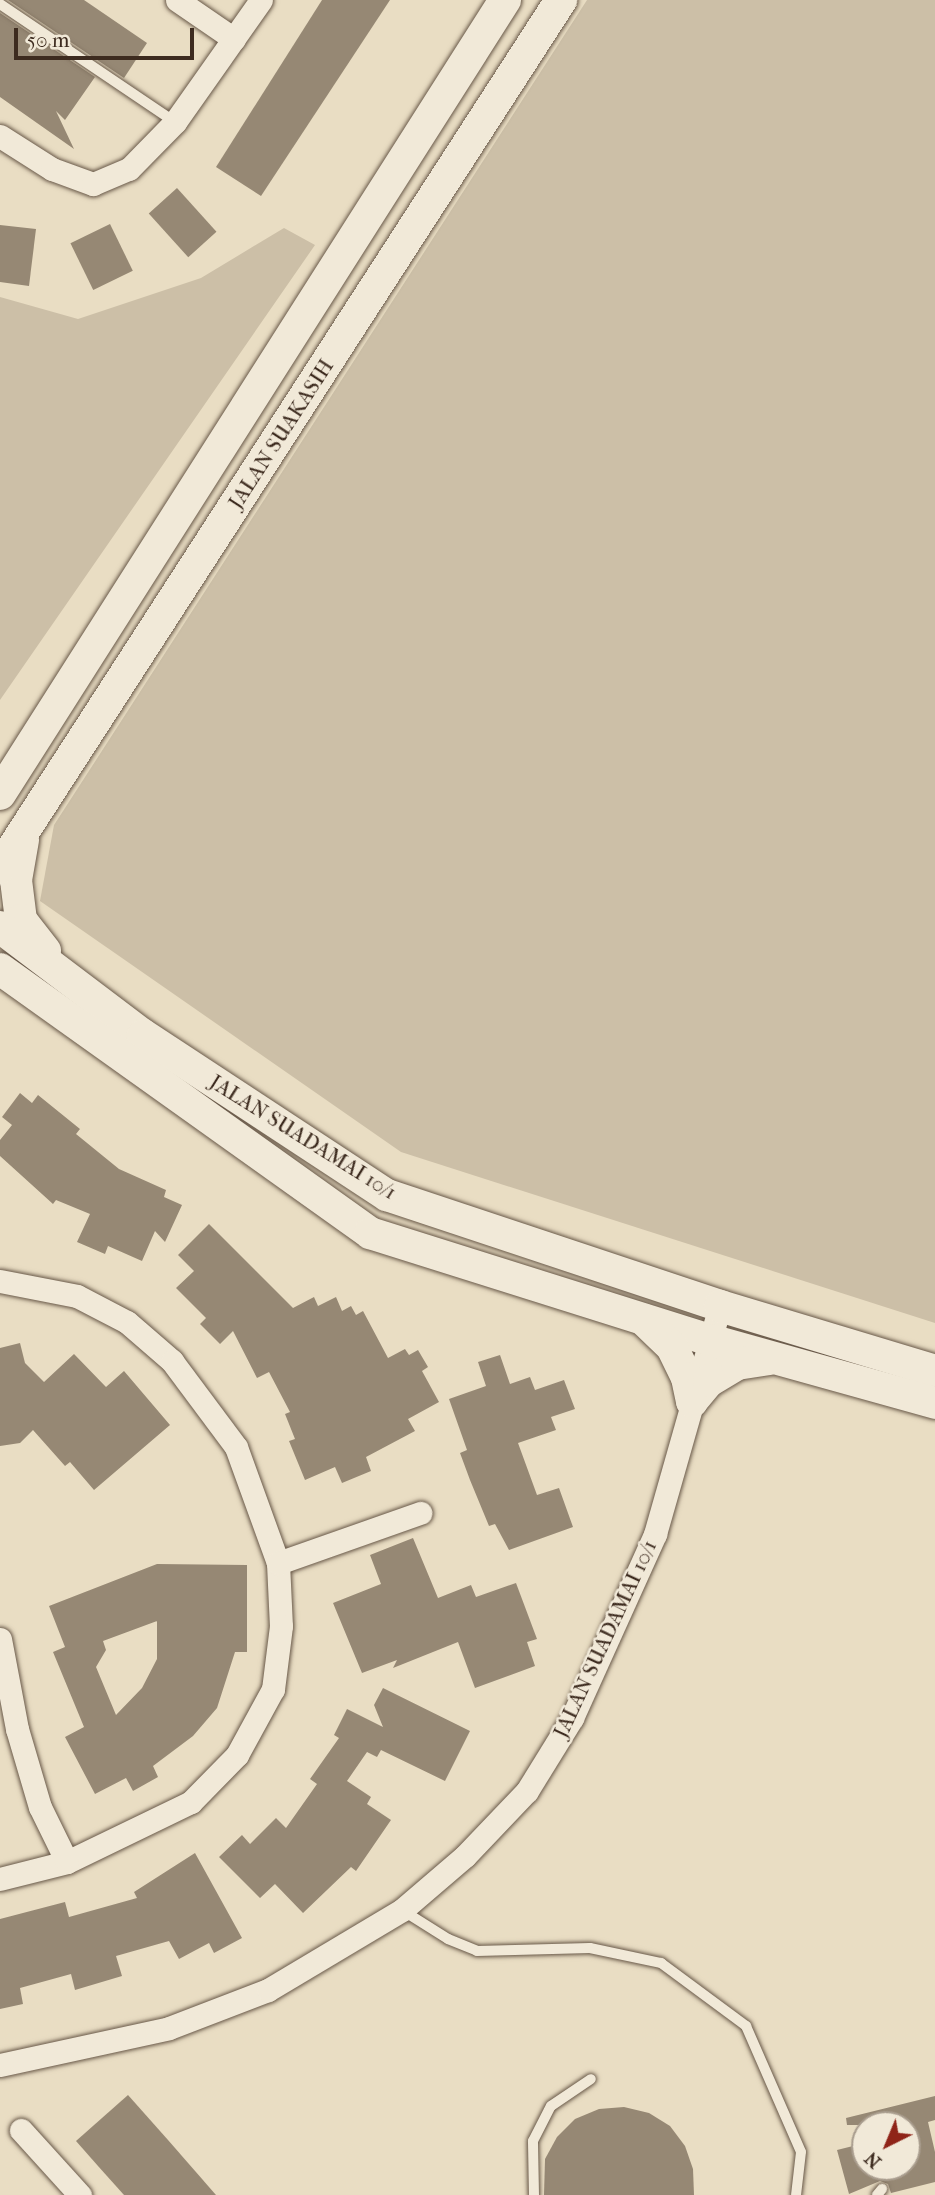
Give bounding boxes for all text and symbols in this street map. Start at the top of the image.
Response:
scale bar [18,14,198,58]
text: 50 m [27,28,70,52]
street label: JALAN SUAKASIH [223,354,339,514]
street label: JALAN SUADAMAI 10/1 [205,1069,401,1205]
street label: JALAN SUADAMAI 10/1 [548,1536,662,1742]
north arrow [851,2111,921,2181]
text: N [860,2147,886,2173]

